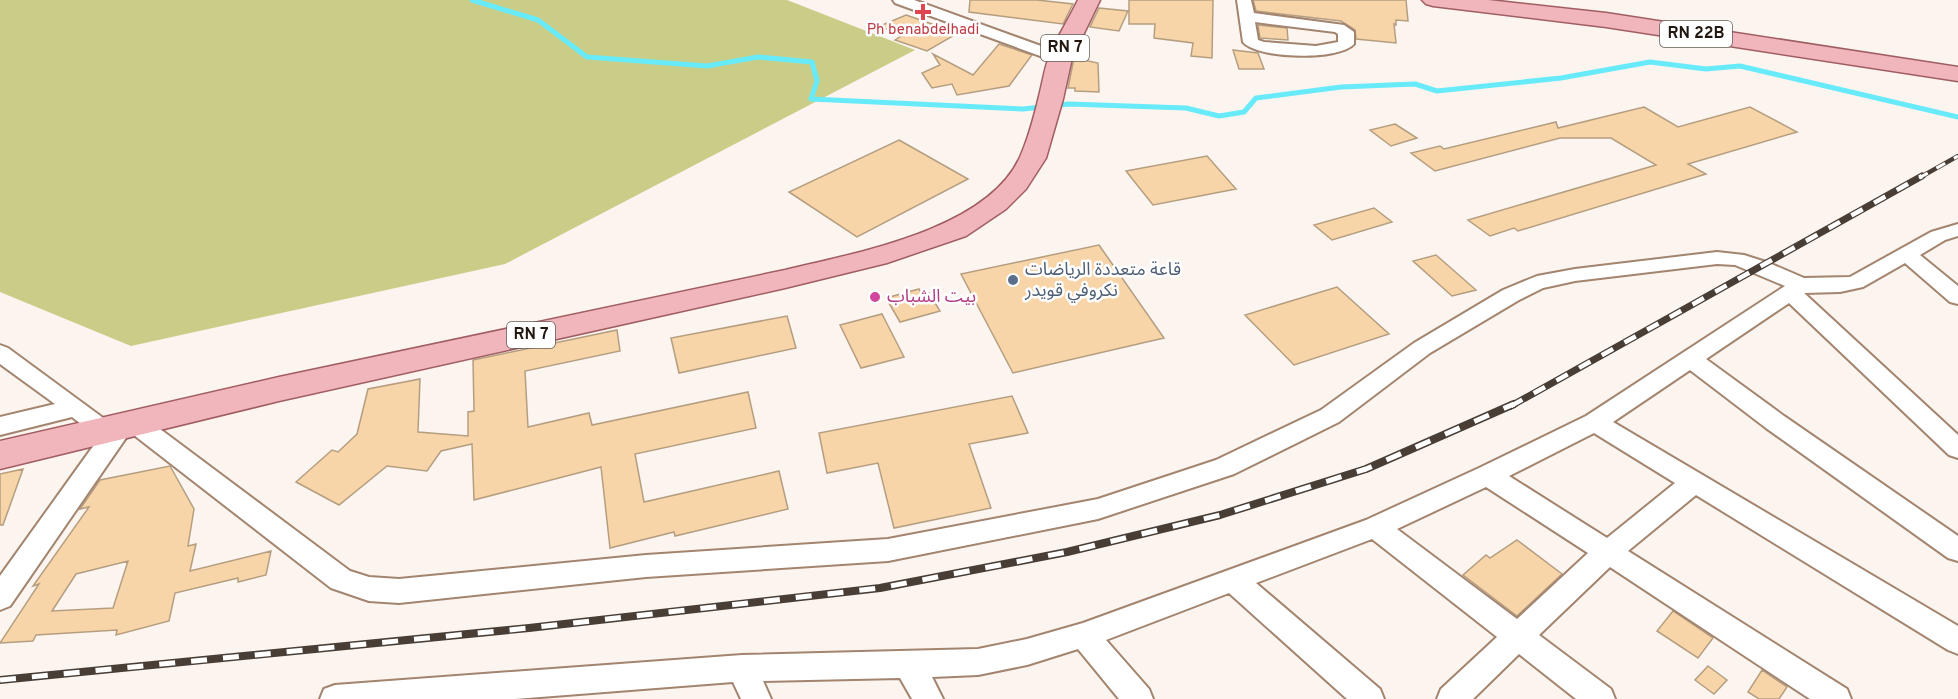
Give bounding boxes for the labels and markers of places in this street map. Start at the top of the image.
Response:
marker: Ph benabdelhadi [916,5,930,19]
place label: Ph benabdelhadi [867,21,979,40]
place label: قاعة متعددة الرياضات نكروفي قويدر [1024,259,1181,303]
marker: قاعة متعددة الرياضات نكروفي قويدر [1006,273,1020,287]
place label: بيت الشباب [887,286,976,309]
marker: بيت الشباب [868,290,882,304]

